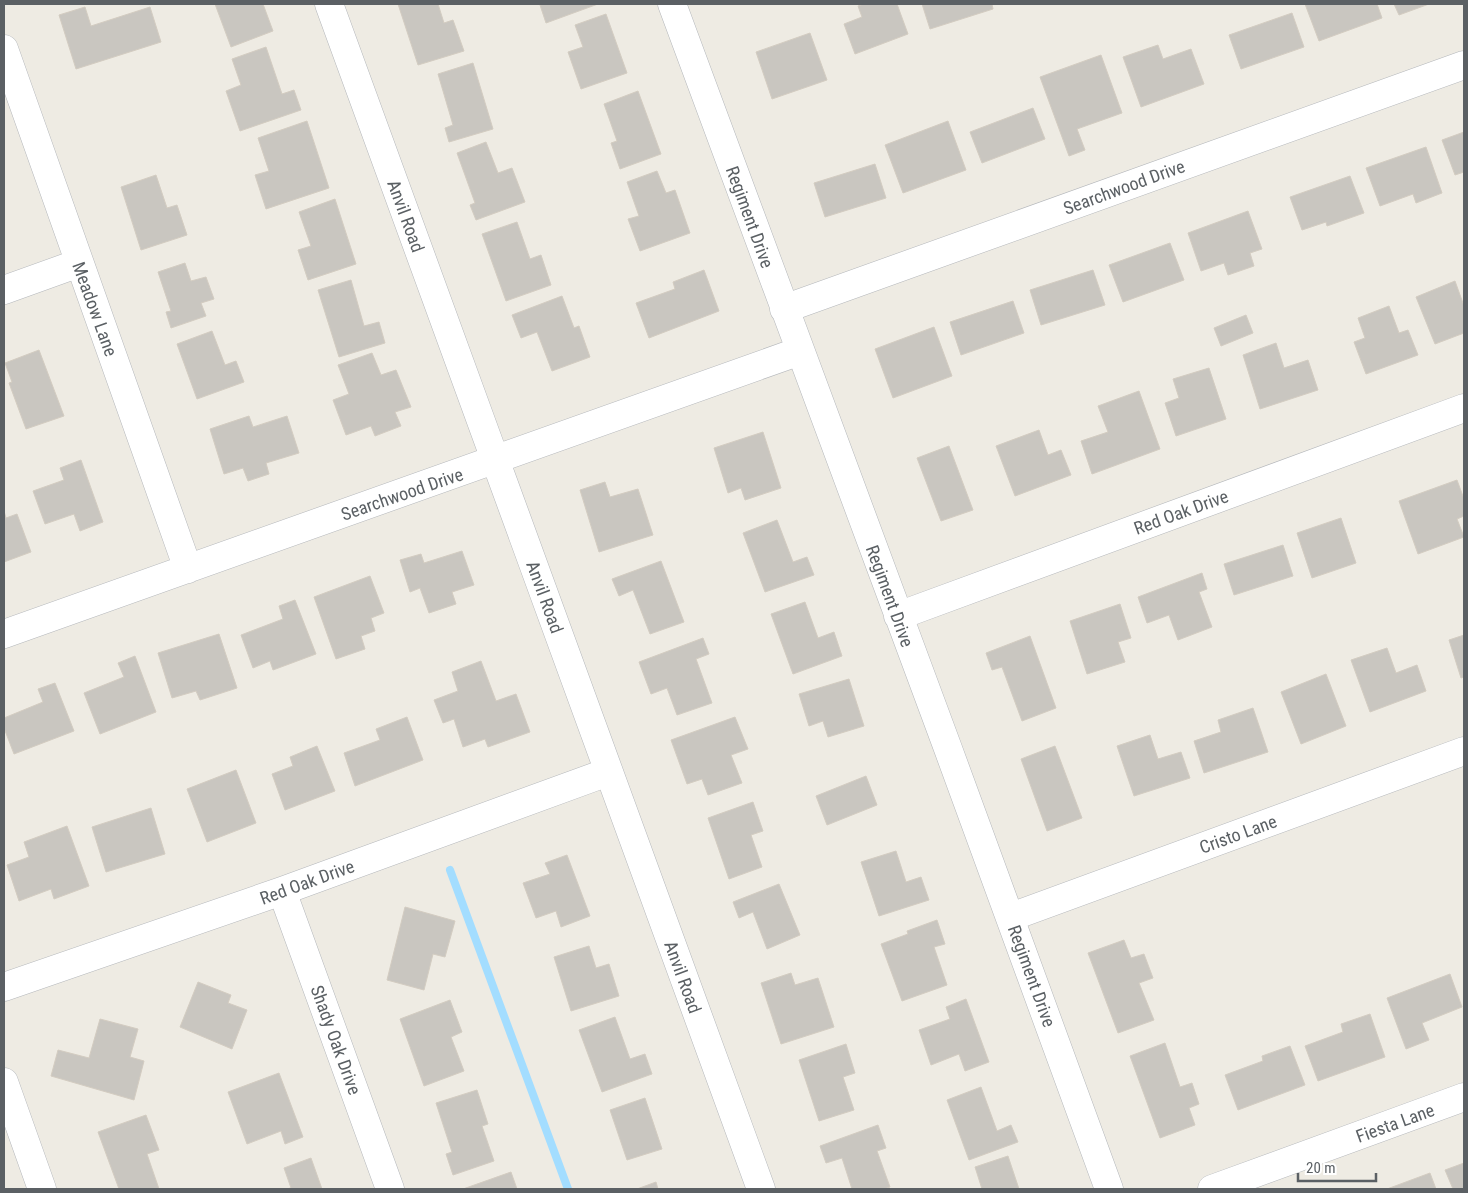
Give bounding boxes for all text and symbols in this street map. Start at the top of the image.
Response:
street label: Searchwood Drive [1061,155,1187,219]
street label: Regiment Drive [722,163,778,271]
street label: Anvil Road [383,177,429,255]
street label: Meadow Lane [68,259,122,359]
street label: Searchwood Drive [338,463,466,525]
street label: Red Oak Drive [1131,485,1231,539]
street label: Regiment Drive [862,542,918,650]
street label: Anvil Road [522,558,568,636]
street label: Cristo Lane [1196,810,1280,858]
street label: Red Oak Drive [257,855,357,909]
street label: Regiment Drive [1004,922,1060,1030]
street label: Anvil Road [660,938,706,1016]
street label: Shady Oak Drive [306,982,366,1098]
street label: Fiesta Lane [1353,1099,1437,1147]
scale bar [1298,1150,1376,1182]
text: 20 m [1306,1159,1336,1177]

